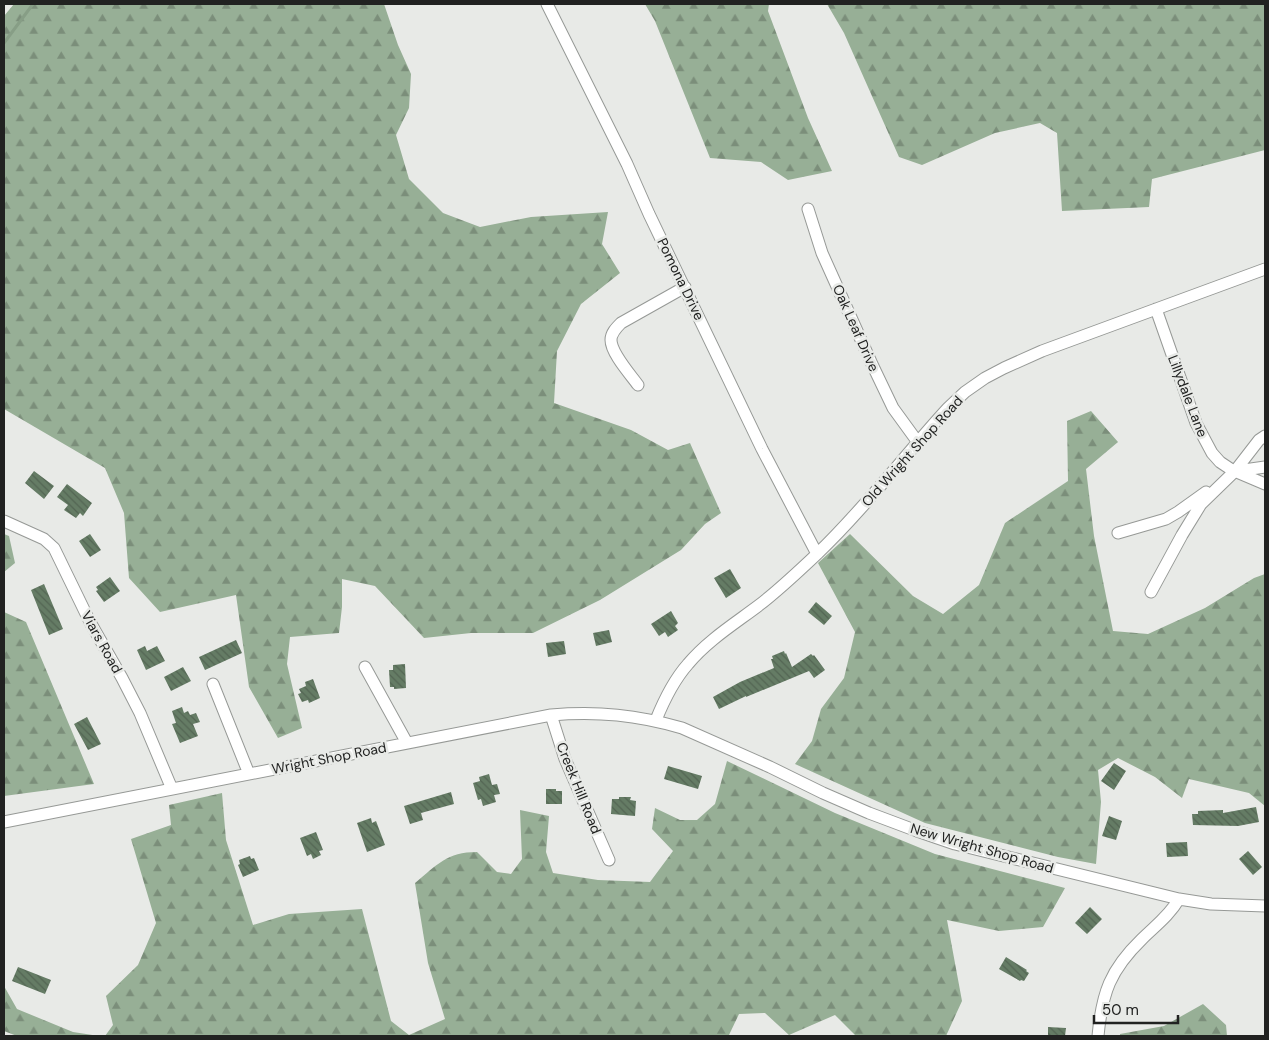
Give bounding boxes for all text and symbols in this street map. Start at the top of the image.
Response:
street label: Pomona Drive [653,235,709,323]
street label: Oak Leaf Drive [829,282,883,374]
street label: Lillydale Lane [1164,352,1212,440]
street label: Old Wright Shop Road [857,392,967,510]
street label: Viars Road [77,608,127,676]
street label: Wright Shop Road [270,738,388,778]
street label: Creek Hill Road [552,740,606,836]
street label: New Wright Shop Road [908,819,1056,877]
scale bar [1094,992,1178,1024]
text: 50 m [1102,1000,1139,1020]

